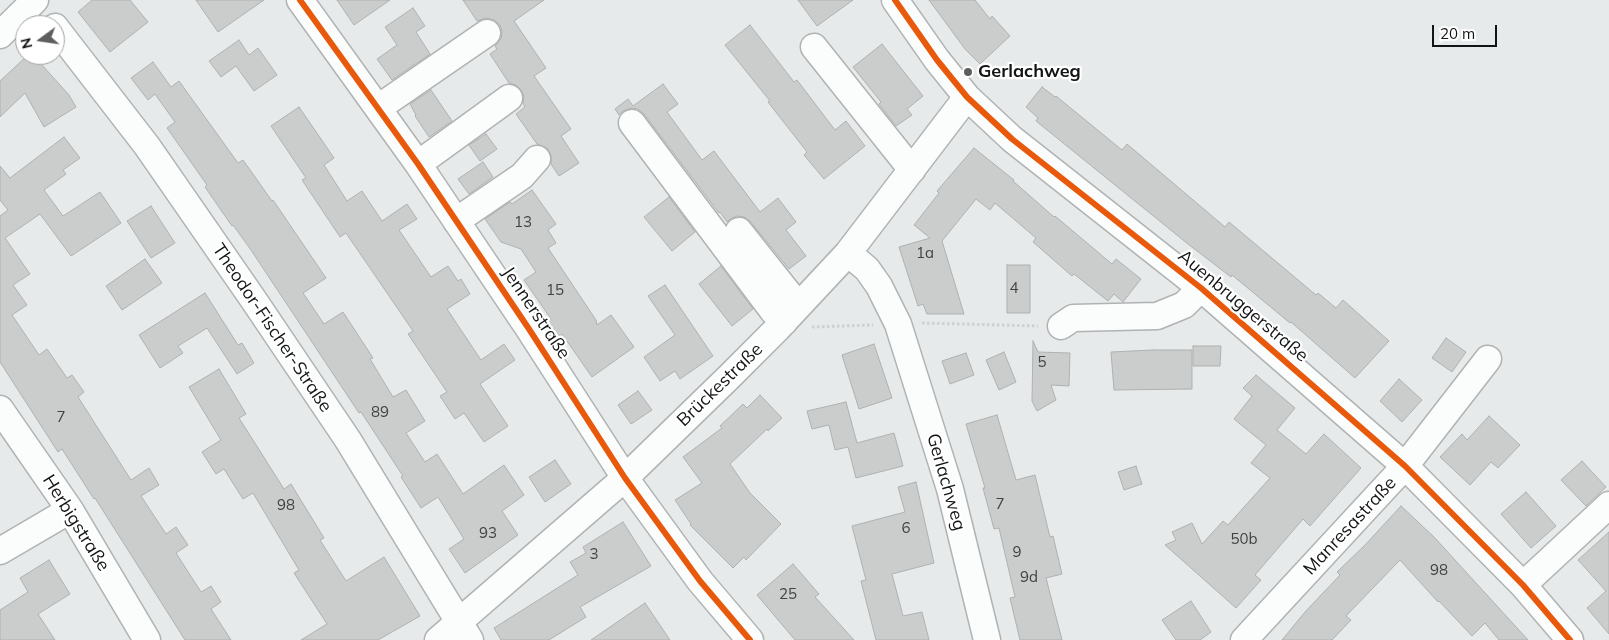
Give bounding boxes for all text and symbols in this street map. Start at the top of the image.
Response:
north arrow [15,15,65,65]
scale bar [1434,15,1499,47]
text: 20 m [1440,24,1475,43]
text: N [16,36,36,51]
place label: Gerlachweg [978,61,1081,83]
marker: Gerlachweg [962,66,974,78]
house number: 13 [514,213,532,231]
street label: Theodor-Fischer-Straße [208,240,336,416]
house number: 1a [916,244,934,262]
street label: Auenbruggerstraße [1174,245,1312,367]
street label: Jennerstraße [497,263,575,363]
house number: 4 [1010,279,1018,297]
house number: 15 [546,281,564,299]
street label: Brückestraße [673,339,767,431]
house number: 5 [1038,353,1046,371]
house number: 89 [371,403,389,421]
house number: 7 [57,408,65,426]
street label: Gerlachweg [922,431,970,533]
street label: Herbigstraße [38,471,114,575]
street label: Manresastraße [1299,472,1401,580]
house number: 7 [996,495,1004,513]
house number: 98 [277,496,295,514]
house number: 6 [902,519,910,537]
house number: 93 [479,524,497,542]
house number: 50b [1231,530,1257,548]
house number: 9 [1013,543,1021,561]
house number: 3 [590,545,598,563]
house number: 98 [1430,561,1448,579]
house number: 9d [1020,568,1038,586]
house number: 25 [779,585,797,603]

